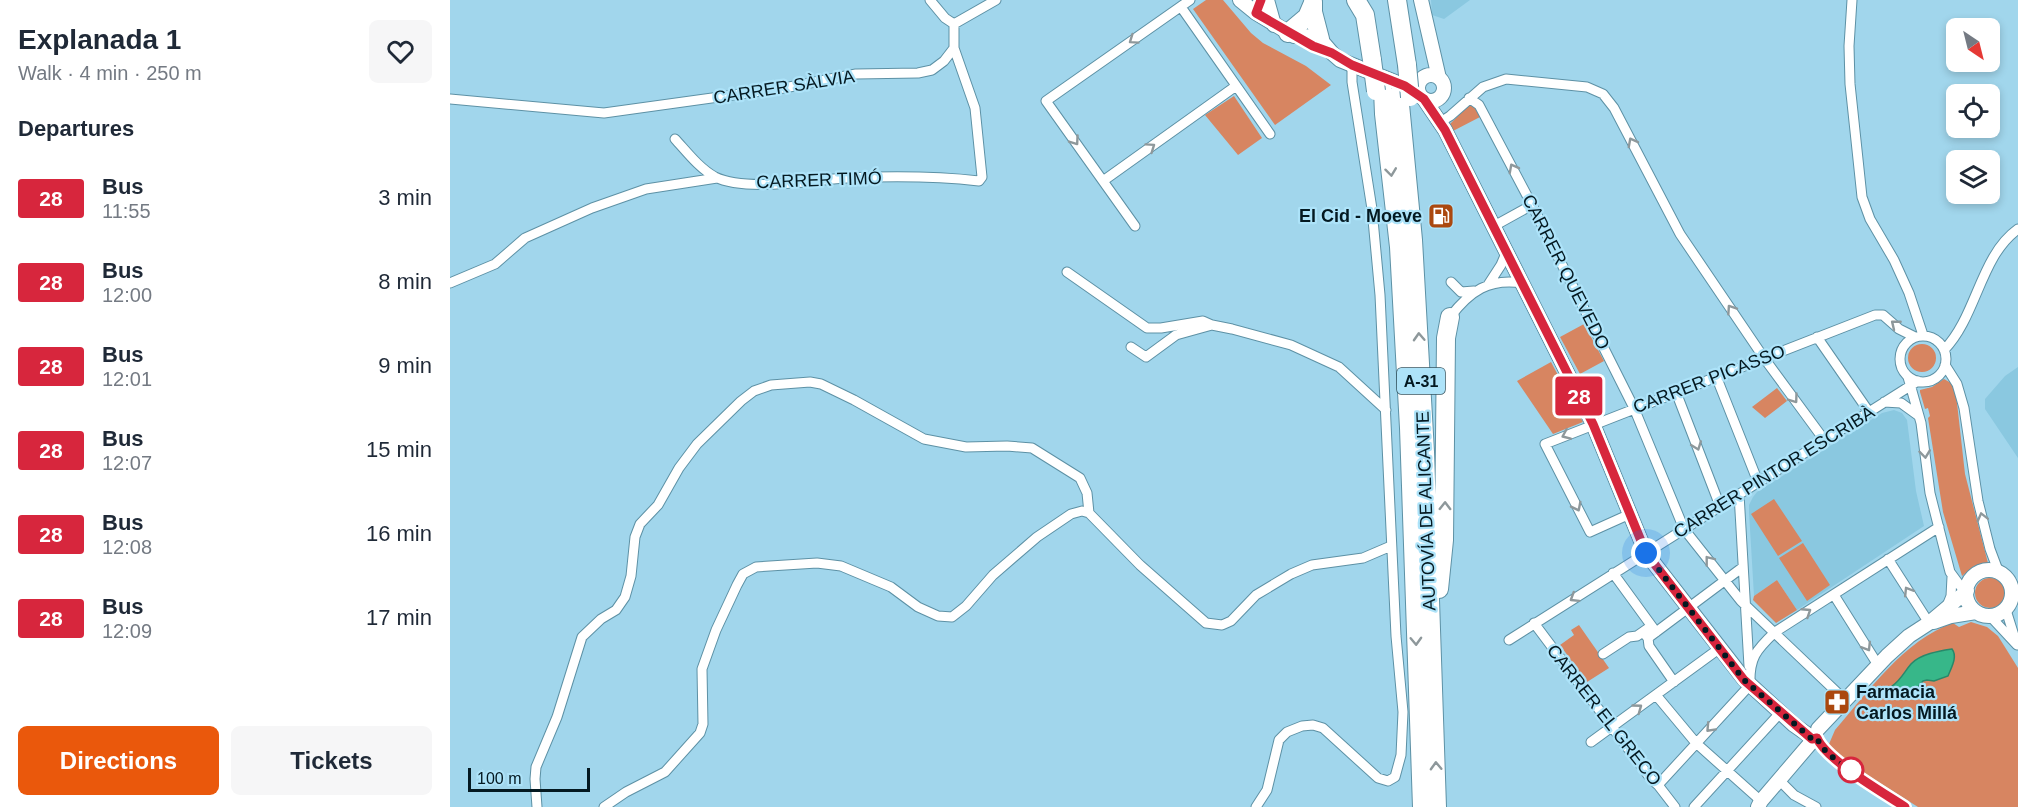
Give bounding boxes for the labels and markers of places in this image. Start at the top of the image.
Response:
fuel station icon: El Cid - Moeve [1426,201,1456,231]
place label: El Cid - Moeve [1299,206,1422,226]
place label: Farmacia Carlos Millá [1856,682,1958,723]
pharmacy icon: Farmacia Carlos Millá [1822,687,1852,717]
unlabelled marker [1838,757,1864,783]

